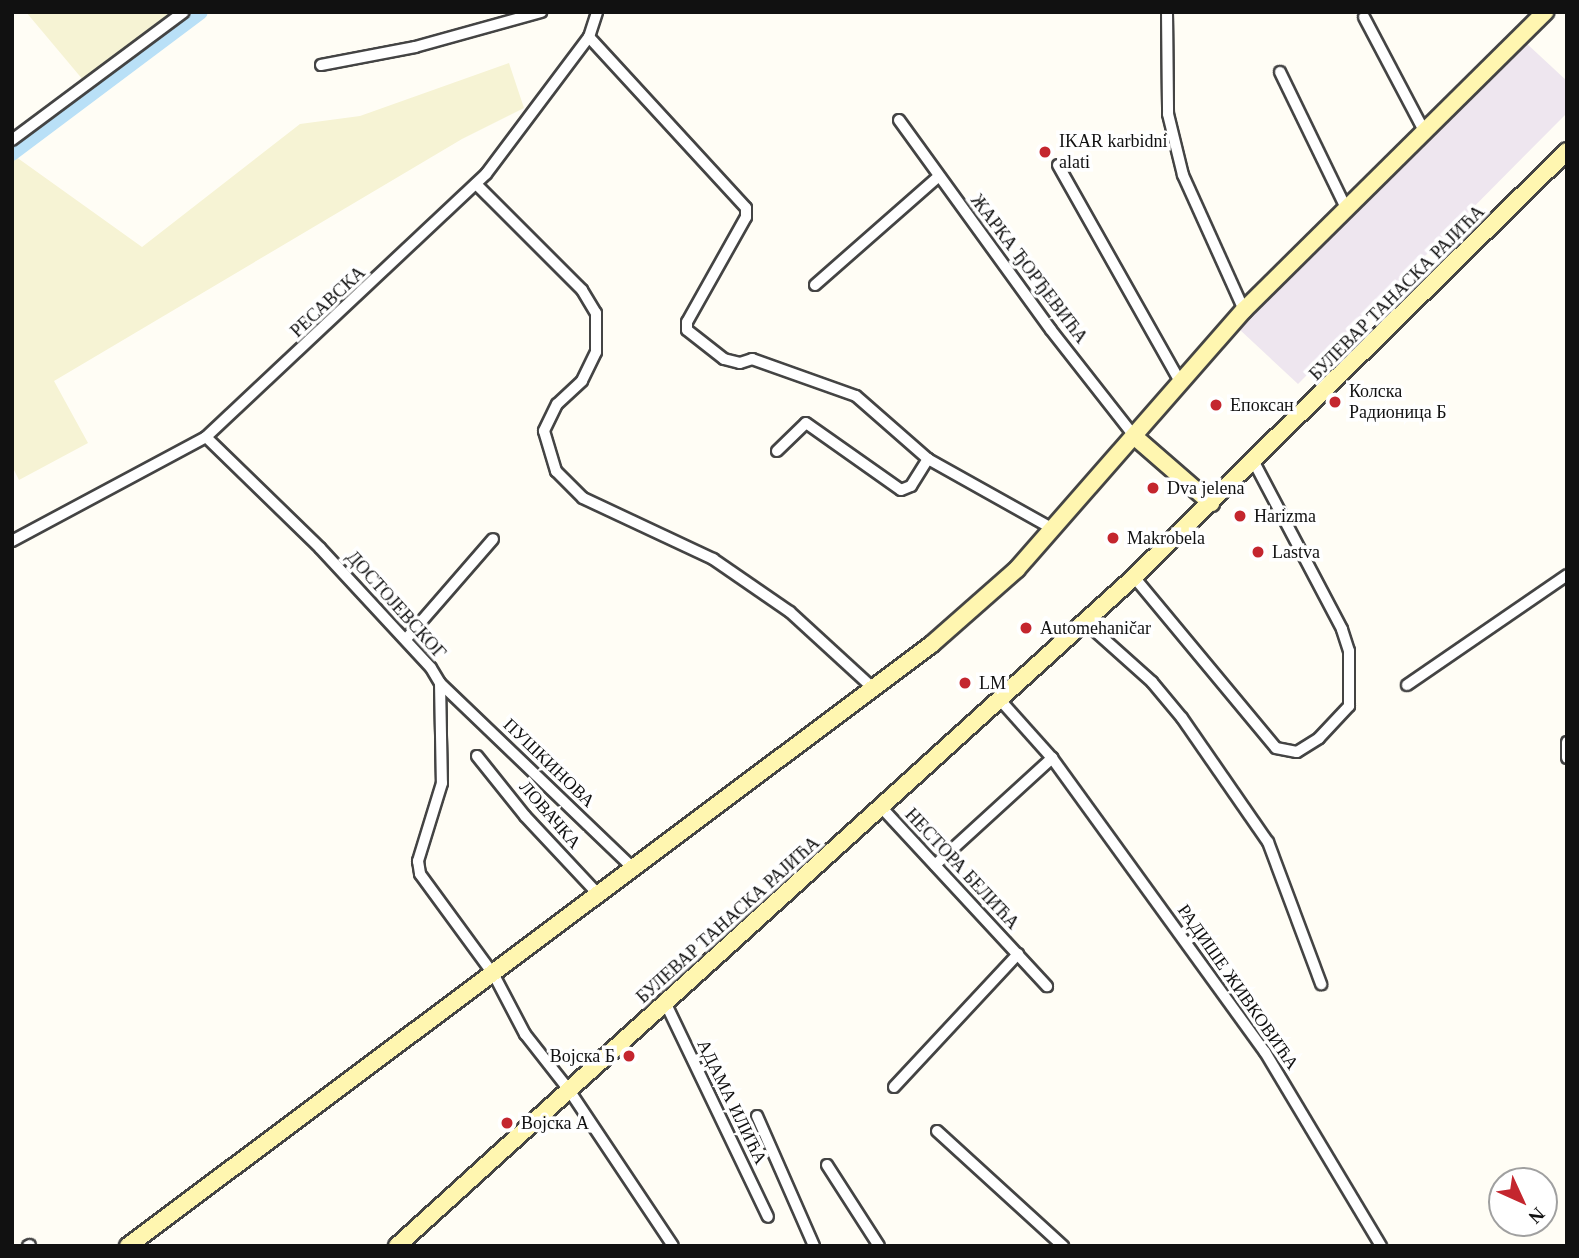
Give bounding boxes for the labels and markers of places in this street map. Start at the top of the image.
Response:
place label: IKAR karbidni alati [1059,131,1167,174]
marker: IKAR karbidni alati [1037,144,1053,160]
place label: Колска Радионица Б [1349,381,1447,424]
place label: Епоксан [1230,394,1294,416]
marker: Колска Радионица Б [1327,394,1343,410]
marker: Епоксан [1208,397,1224,413]
place label: Dva jelena [1167,477,1244,499]
marker: Dva jelena [1145,480,1161,496]
place label: Harizma [1254,505,1316,527]
marker: Harizma [1232,508,1248,524]
place label: Makrobela [1127,527,1205,549]
marker: Makrobela [1105,530,1121,546]
place label: Lastva [1272,541,1320,563]
marker: Lastva [1250,544,1266,560]
place label: Automehaničar [1040,617,1151,639]
marker: Automehaničar [1018,620,1034,636]
place label: LM [979,672,1006,694]
marker: LM [957,675,973,691]
place label: Војска Б [550,1045,615,1067]
marker: Војска Б [621,1048,637,1064]
place label: Војска А [521,1112,589,1134]
marker: Војска А [499,1115,515,1131]

